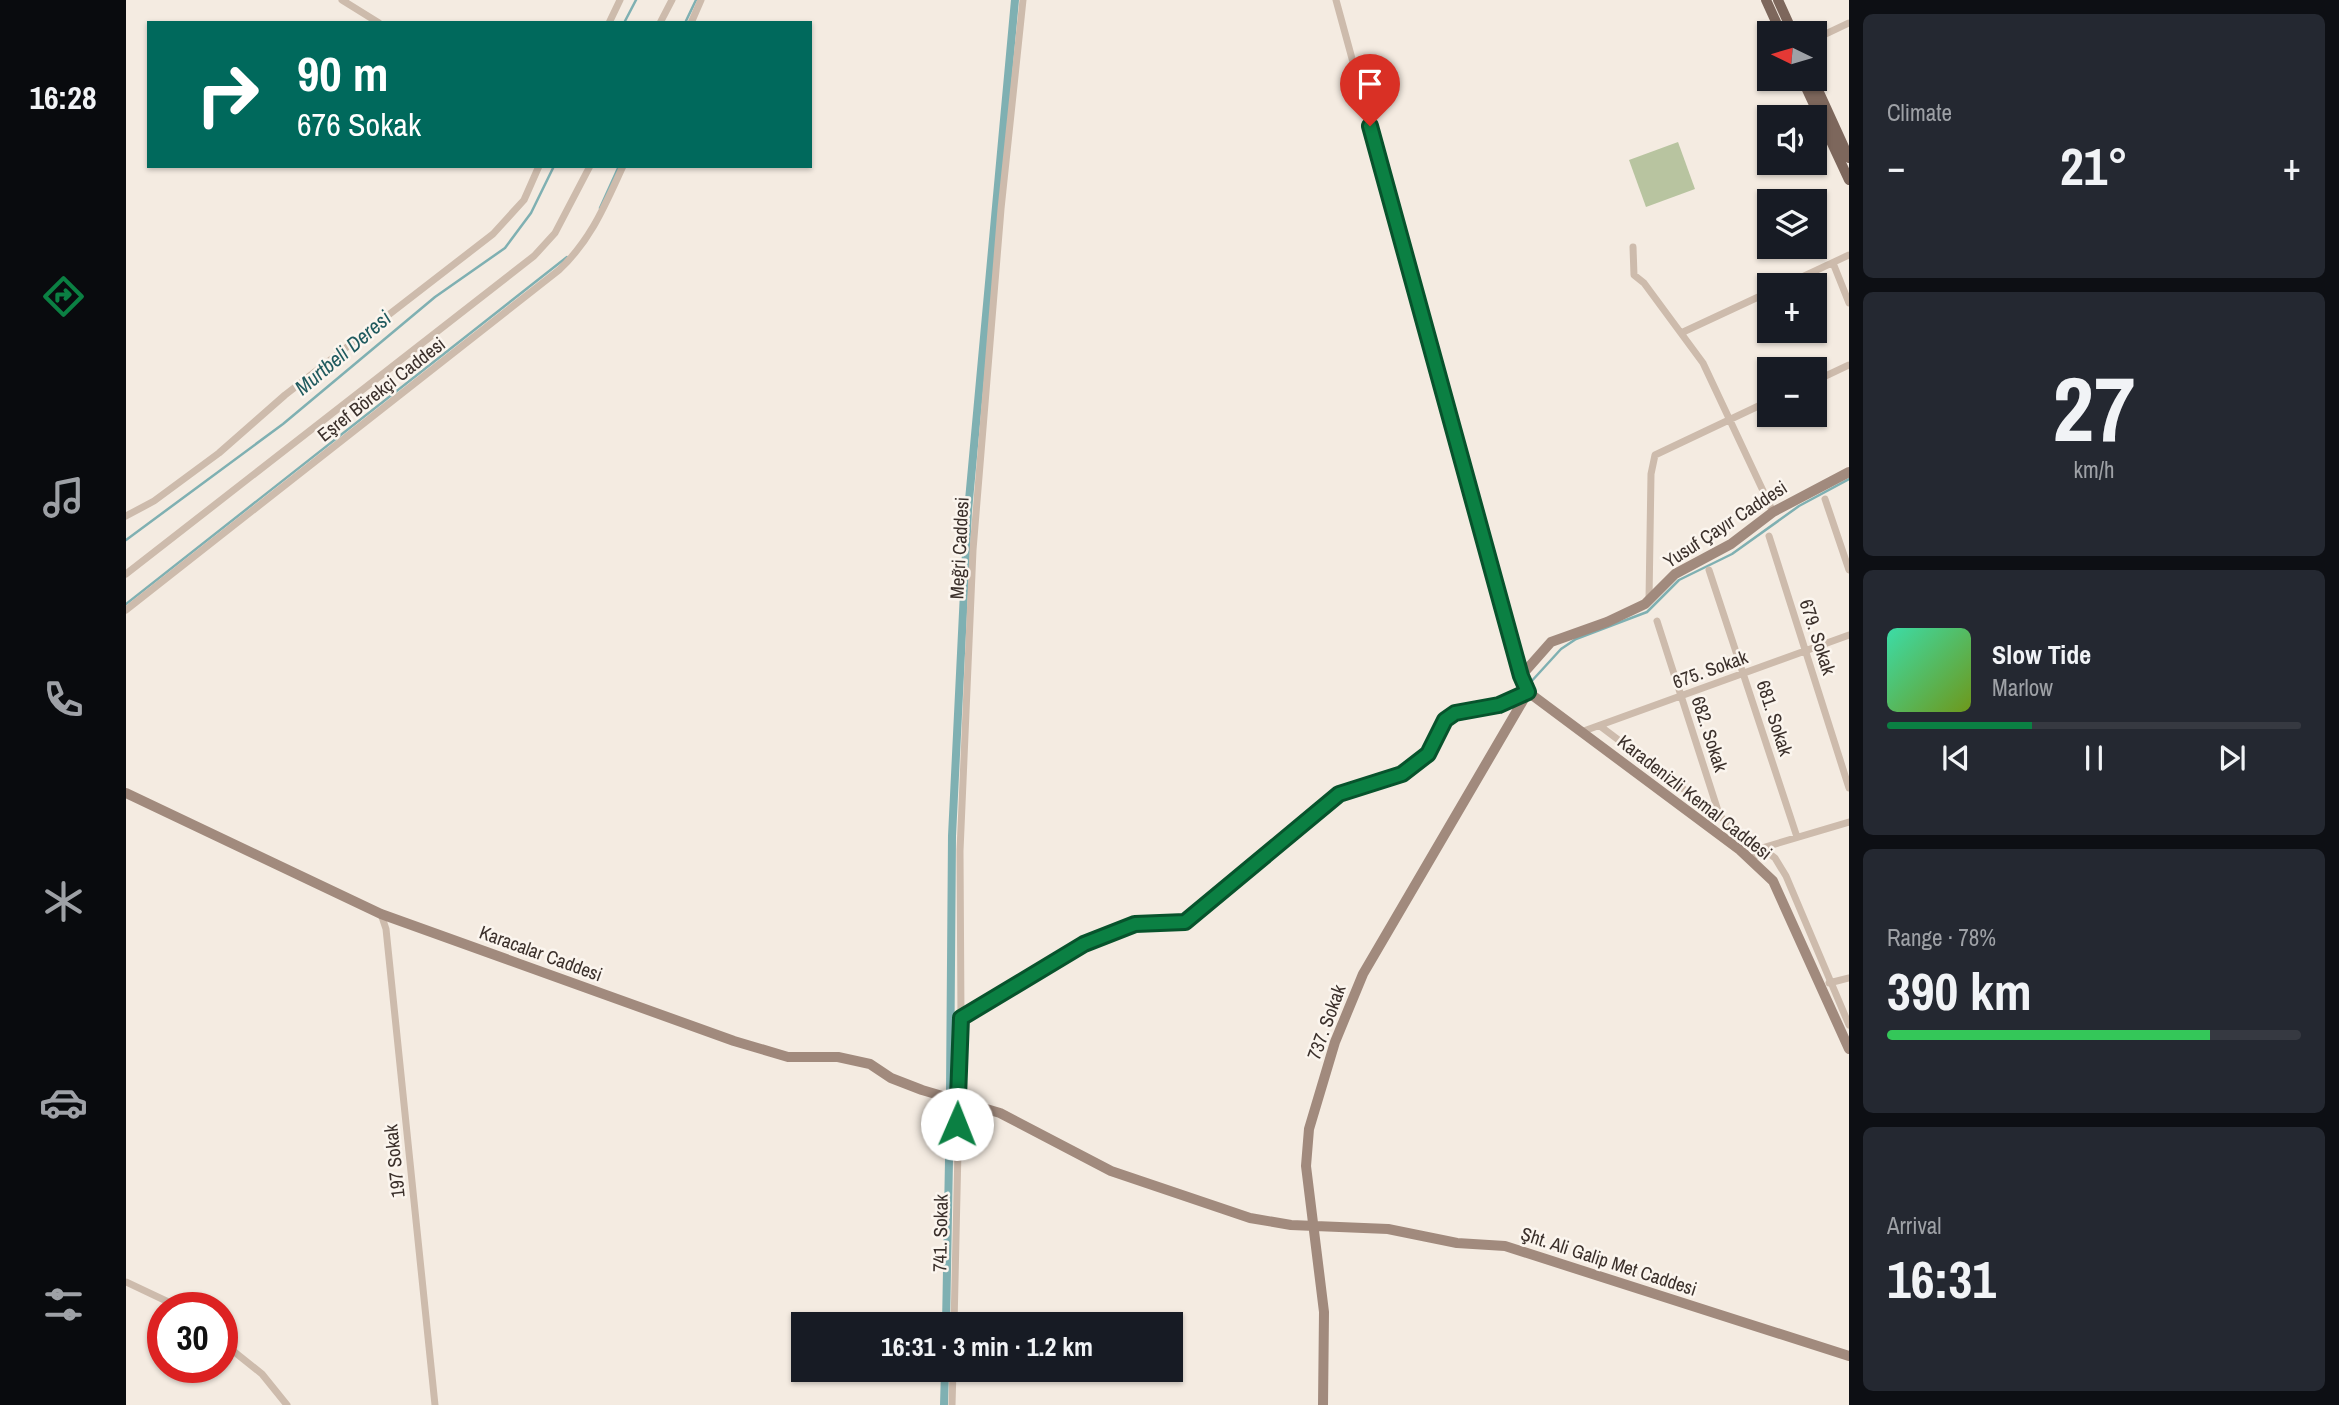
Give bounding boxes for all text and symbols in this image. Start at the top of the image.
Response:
north arrow [1757,21,1827,91]
map controls [1757,21,1827,427]
text: 90 m [297,40,389,106]
icon: right [182,49,273,140]
pin [1340,54,1400,126]
icon: arrive [1351,65,1389,103]
text: 16:28 [29,76,97,119]
text: Climate [1887,97,1952,128]
text: 676 Sokak [297,103,421,146]
button: sound [1757,105,1827,175]
text: 21° [2060,131,2128,201]
text: − [1887,141,1905,192]
text: + [2283,141,2301,192]
button: layers [1757,189,1827,259]
icon: directions [39,272,88,321]
button: + [1757,273,1827,343]
water label: Murtbeli Deresi [288,304,397,402]
street label: Eşref Börekçi Caddesi [312,331,450,447]
text: 27 [2053,347,2136,469]
button: − [1757,357,1827,427]
text: km/h [2074,454,2114,485]
icon: music [39,473,88,522]
street label: Yusuf Çayır Caddesi [1658,474,1792,574]
street label: Meğri Caddesi [943,496,975,600]
street label: 679. Sokak [1794,596,1842,678]
text: Slow Tide [1992,637,2091,672]
street label: 675. Sokak [1669,643,1751,695]
text: Marlow [1992,672,2053,703]
icon: phone [39,675,88,724]
street label: 681. Sokak [1751,677,1799,759]
street label: 682. Sokak [1686,693,1734,775]
street label: Karadenizli Kemal Caddesi [1612,728,1778,866]
icon: previous [1937,739,1975,777]
icon: pause [2075,739,2113,777]
icon: next [2213,739,2251,777]
icon: climate [39,877,88,926]
street label: Karacalar Caddesi [476,919,606,987]
text: Range · 78% [1887,922,1996,953]
text: 390 km [1887,956,2032,1026]
street label: 737. Sokak [1300,981,1352,1063]
icon: car [39,1078,88,1127]
position arrow [920,1087,994,1161]
street label: 197 Sokak [377,1123,411,1199]
street label: 741. Sokak [926,1194,954,1272]
text: Arrival [1887,1210,1942,1241]
street label: Şht. Ali Galip Met Caddesi [1518,1220,1700,1302]
text: 16:31 [1887,1244,1996,1314]
icon: filters [39,1280,88,1329]
speed limit sign: 30 [147,1292,238,1383]
text: 16:31 · 3 min · 1.2 km [881,1329,1093,1364]

